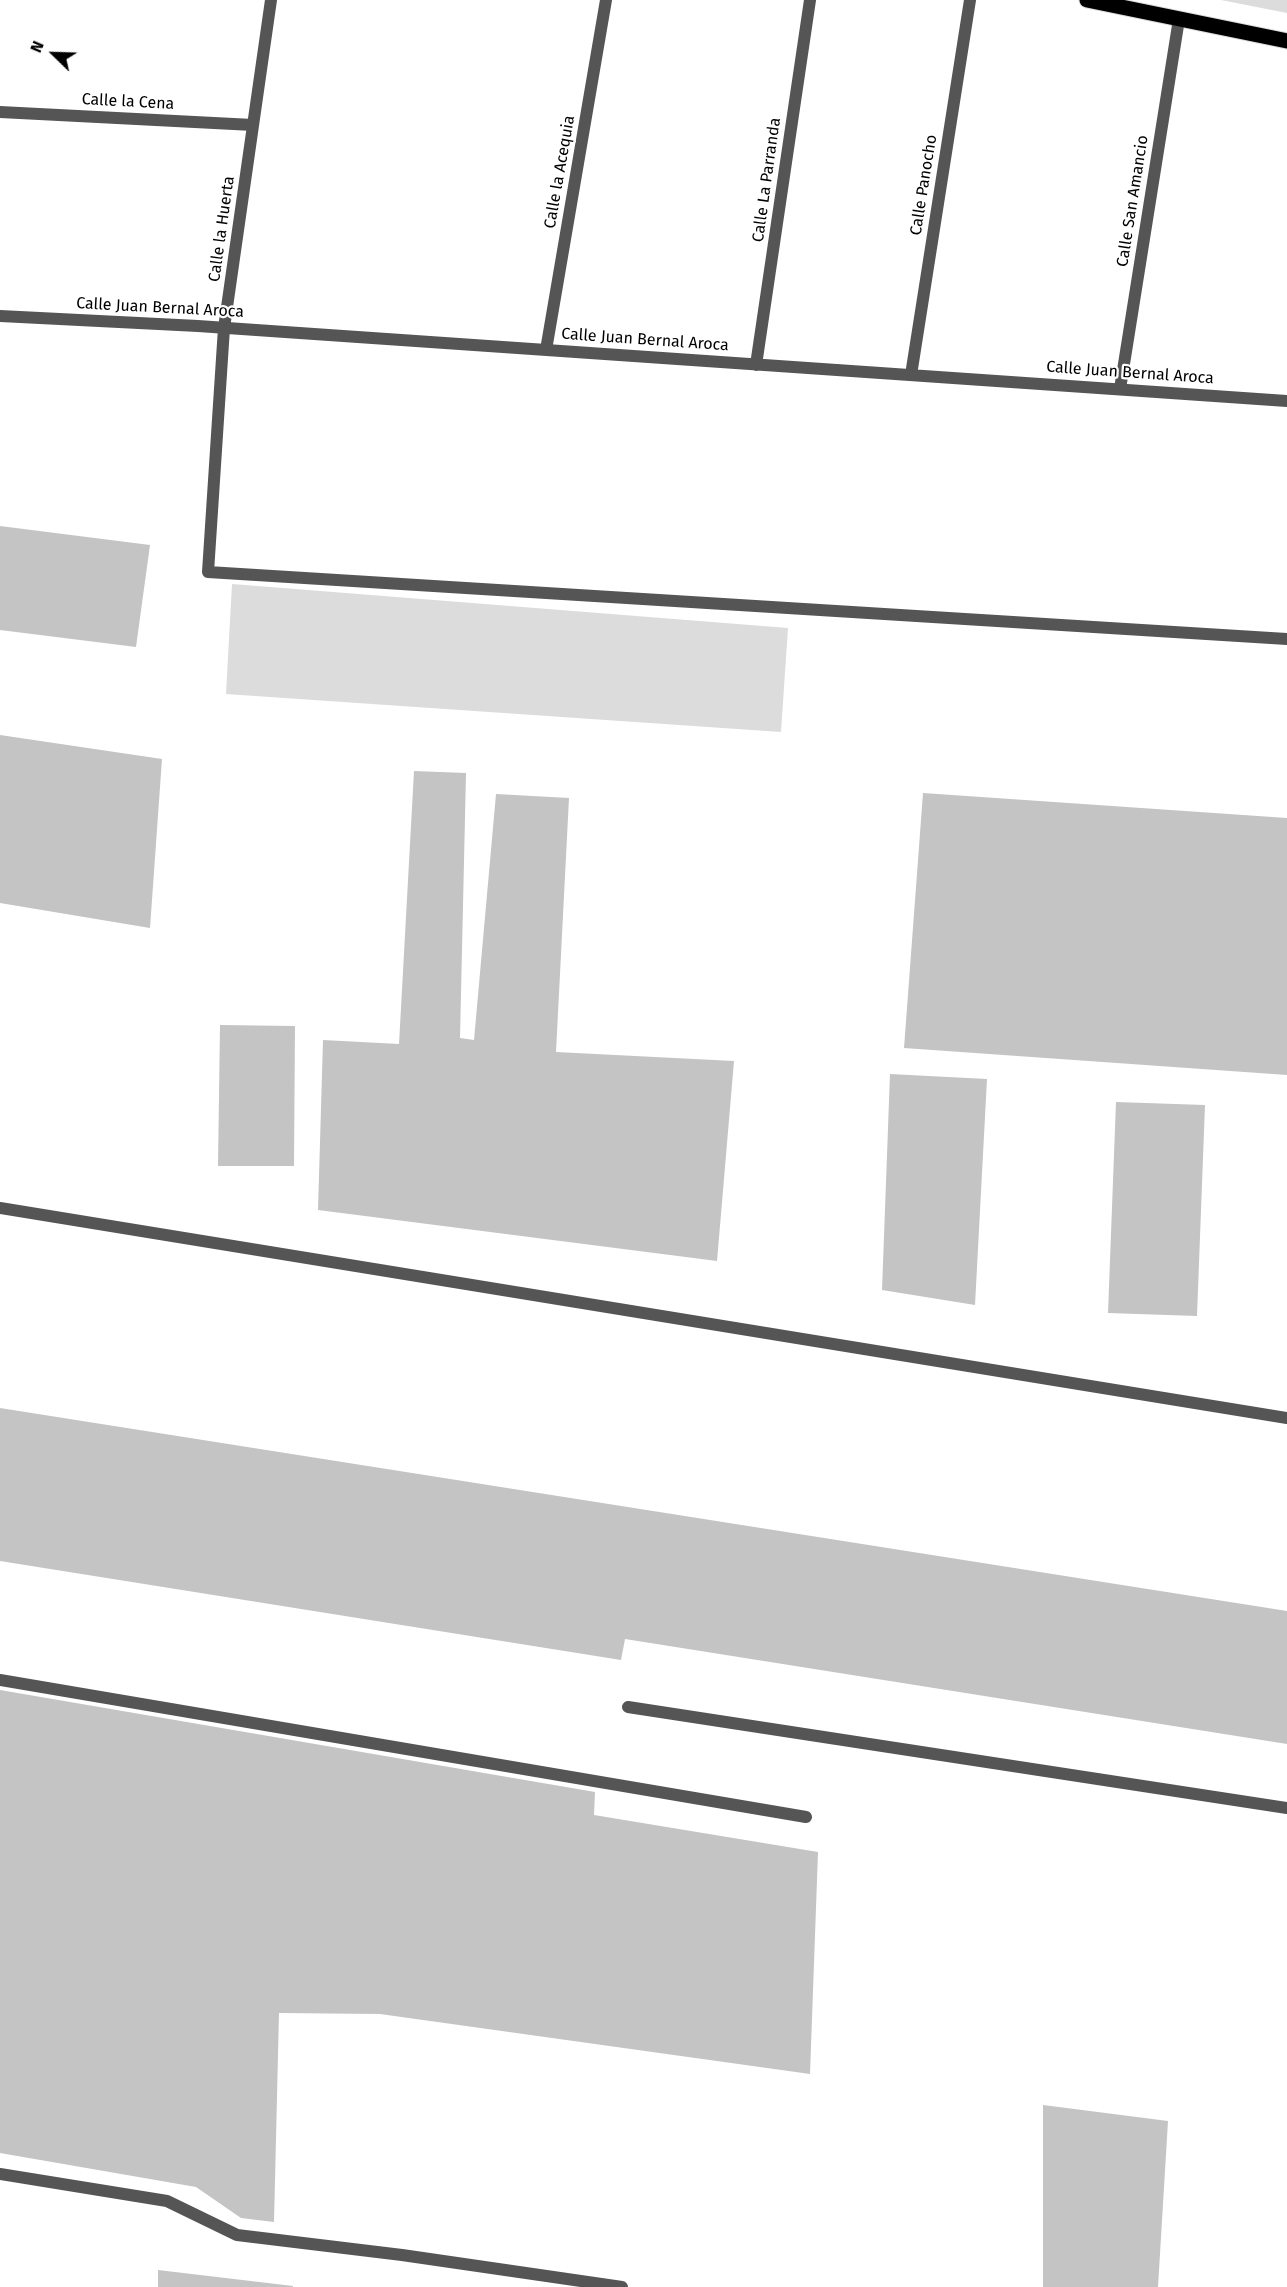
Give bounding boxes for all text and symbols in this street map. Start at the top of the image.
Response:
north arrow [24,24,84,84]
text: N [26,38,48,55]
street label: Calle la Cena [81,90,175,114]
street label: Calle la Acequia [541,114,579,230]
street label: Calle La Parranda [749,116,785,244]
street label: Calle Panocho [907,133,941,237]
street label: Calle San Amancio [1113,134,1153,268]
street label: Calle la Huerta [205,175,239,283]
street label: Calle Juan Bernal Aroca [76,294,244,322]
street label: Calle Juan Bernal Aroca [561,325,729,355]
street label: Calle Juan Bernal Aroca [1046,358,1214,388]

